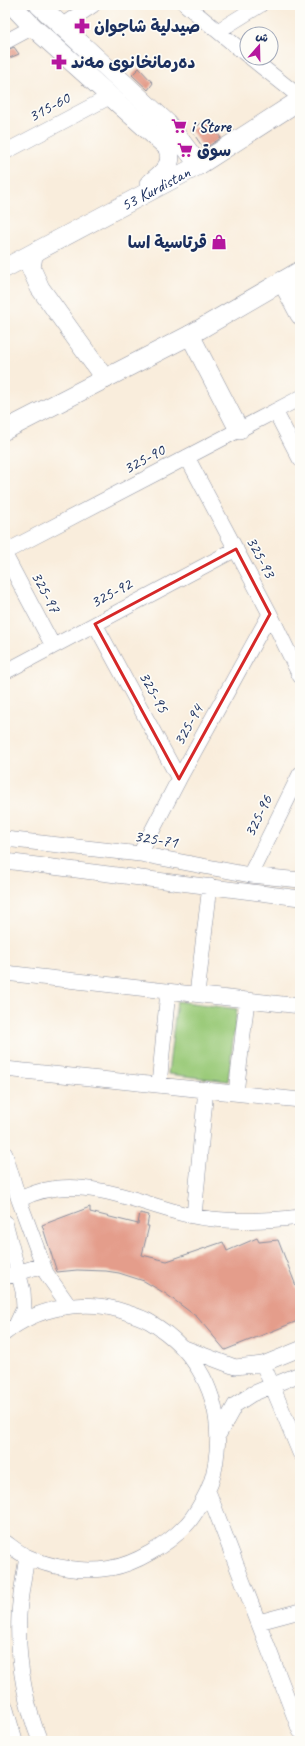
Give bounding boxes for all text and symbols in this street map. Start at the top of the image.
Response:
place label: صيدلية شاجوان [94,16,200,37]
pharmacy icon: صيدلية شاجوان [73,17,91,35]
north arrow [239,26,279,66]
text: ش [254,28,271,45]
place label: دەرمانخانوی مەند [71,52,195,73]
pharmacy icon: دەرمانخانوی مەند [50,53,68,71]
street label: 315-60 [25,87,74,127]
place label: i Store [191,116,232,137]
supermarket icon: i Store [170,117,188,135]
place label: سوق [197,140,231,161]
supermarket icon: سوق [176,141,194,159]
street label: 53 Kurdistan [117,161,194,215]
place label: قرتاسیة اسا [128,232,207,253]
shop icon: قرتاسیة اسا [210,233,228,251]
street label: 325-90 [120,439,169,479]
street label: 325-93 [241,533,281,582]
street label: 325-97 [26,568,66,617]
street label: 325-92 [87,573,136,613]
street label: 325-95 [134,668,174,717]
street label: 325-94 [168,699,209,749]
street label: 325-96 [239,791,278,840]
street label: 325-71 [133,825,181,853]

